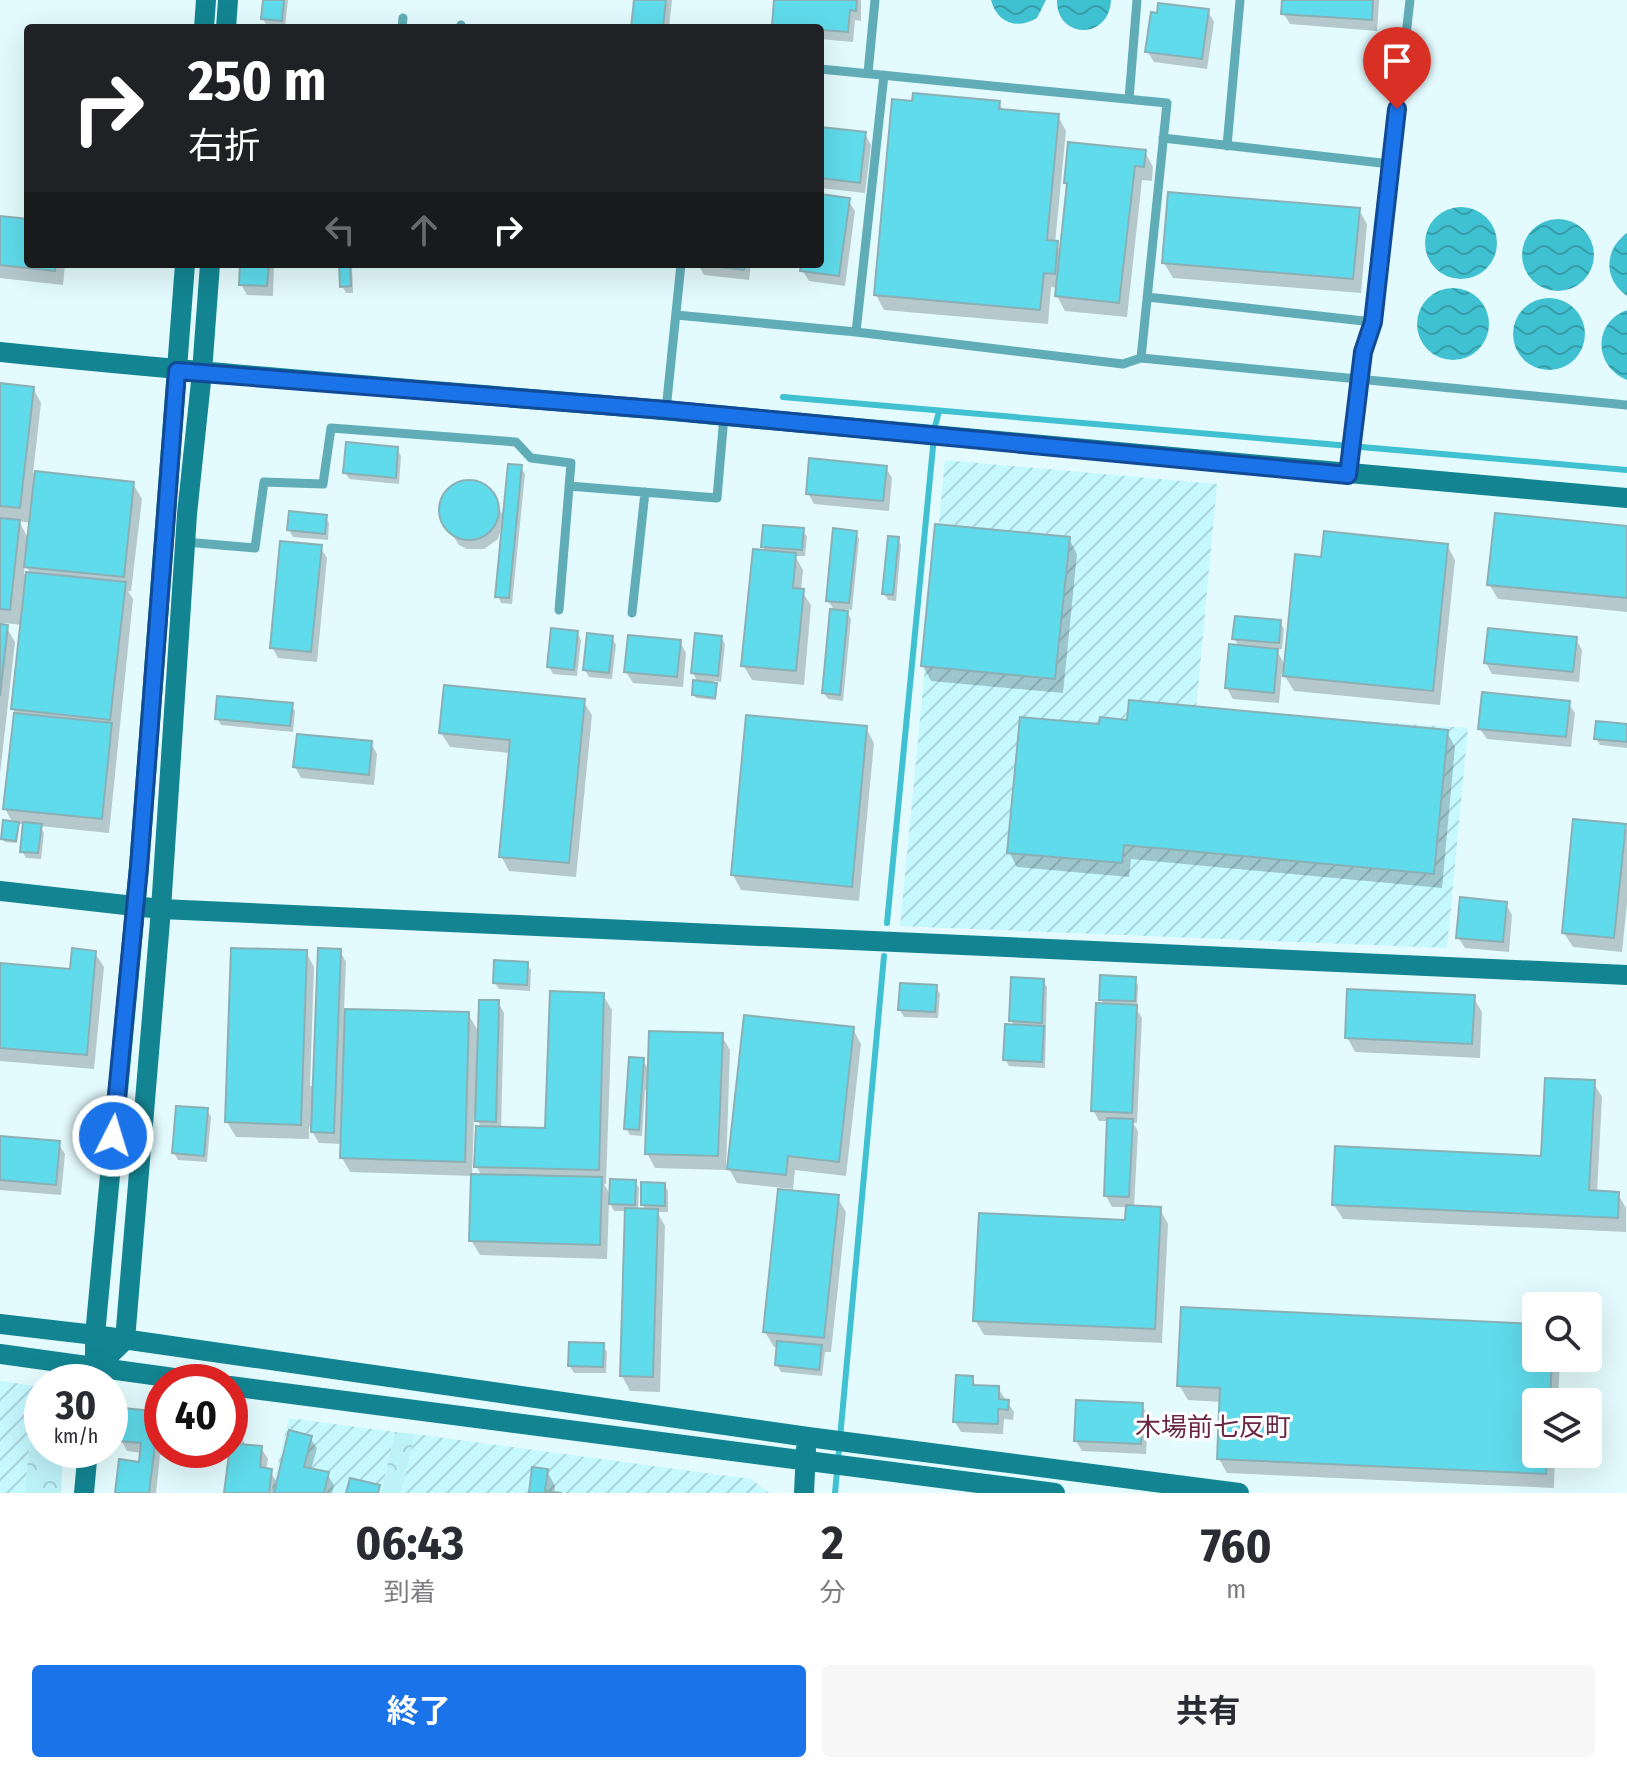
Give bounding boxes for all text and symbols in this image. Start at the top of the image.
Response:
pin [1363,27,1431,109]
icon: arrive [1375,39,1419,83]
text: 250 m [188,48,326,115]
icon: right [56,56,160,160]
text: 右折 [188,124,260,168]
icon: left [318,208,362,252]
icon: ahead [402,208,446,252]
icon: right [486,208,530,252]
position arrow [71,1094,155,1178]
map controls [1522,1292,1602,1468]
button: search [1522,1292,1602,1372]
speed limit sign: 40 [144,1364,248,1468]
text: 30 [56,1382,96,1430]
button: layers [1522,1388,1602,1468]
district label: 木場前七反町 [1135,1412,1291,1443]
text: km/h [54,1424,98,1448]
text: 06:43 [355,1514,464,1572]
text: 2 [821,1514,844,1572]
text: 760 [1201,1517,1272,1575]
text: m [1226,1574,1246,1605]
text: 到着 [384,1577,436,1608]
text: 分 [819,1577,846,1608]
button: 終了 [32,1665,806,1757]
button: 共有 [822,1665,1595,1757]

